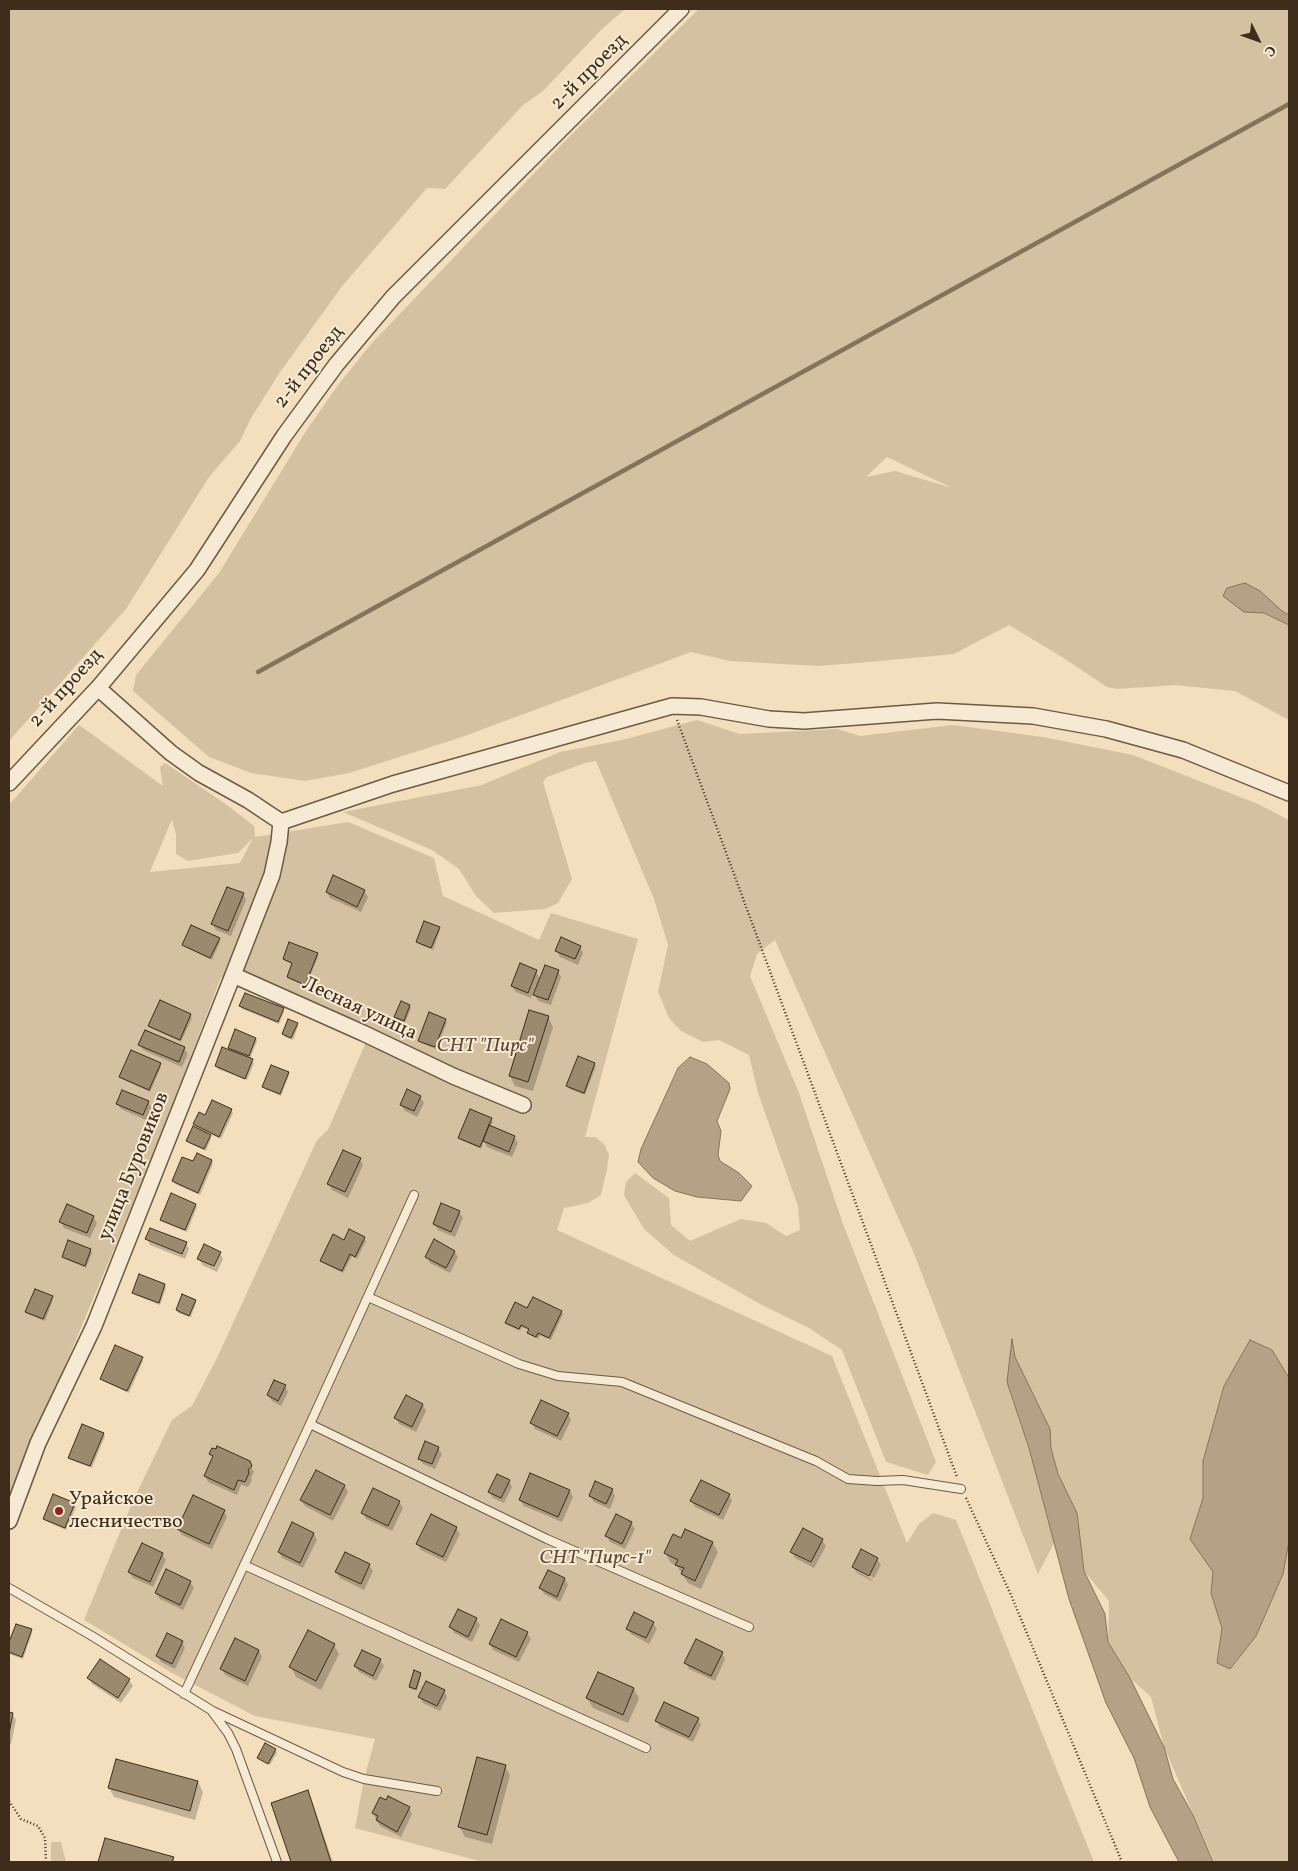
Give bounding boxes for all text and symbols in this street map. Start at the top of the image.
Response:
north arrow [1233,15,1283,65]
street label: 2-й проезд [547,30,633,116]
text: С [1259,41,1280,60]
street label: 2-й проезд [270,322,350,414]
street label: 2-й проезд [25,644,109,734]
street label: Лесная улица [298,973,420,1047]
park label: СНТ "Пирс" [437,1035,533,1059]
street label: улица Буровиков [94,1089,176,1245]
place label: Урайское лесничество [69,1488,183,1535]
marker: Урайское лесничество [53,1505,65,1517]
park label: СНТ "Пирс-1" [539,1547,651,1571]

